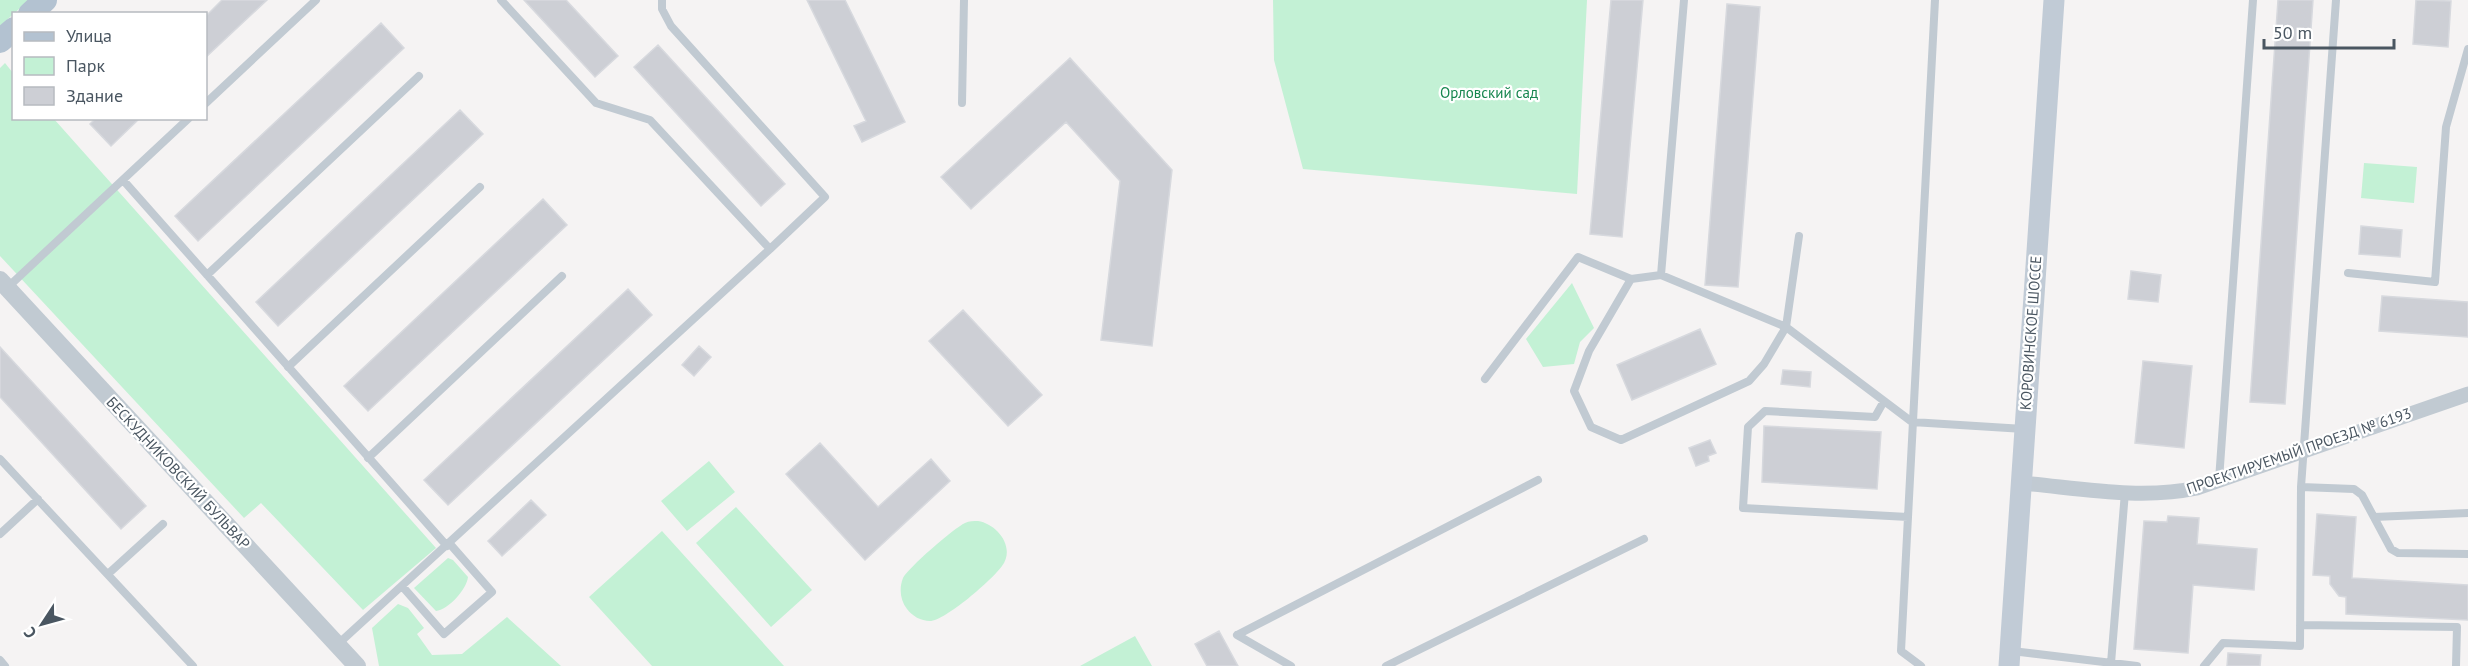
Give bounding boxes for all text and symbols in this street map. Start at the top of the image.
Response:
legend [12,12,207,120]
scale bar [2264,12,2394,50]
text: 50 m [2273,21,2312,44]
text: Улица [66,24,112,47]
text: Парк [66,54,106,77]
park label: Орловский сад [1440,83,1538,102]
text: Здание [66,84,123,107]
street label: КОРОВИНСКОЕ ШОССЕ [2016,255,2045,411]
street label: БЕСКУДНИКОВСКИЙ БУЛЬВАР [103,392,254,553]
street label: ПРОЕКТИРУЕМЫЙ ПРОЕЗД № 6193 [2184,403,2414,498]
north arrow [12,594,72,654]
text: С [19,623,41,642]

